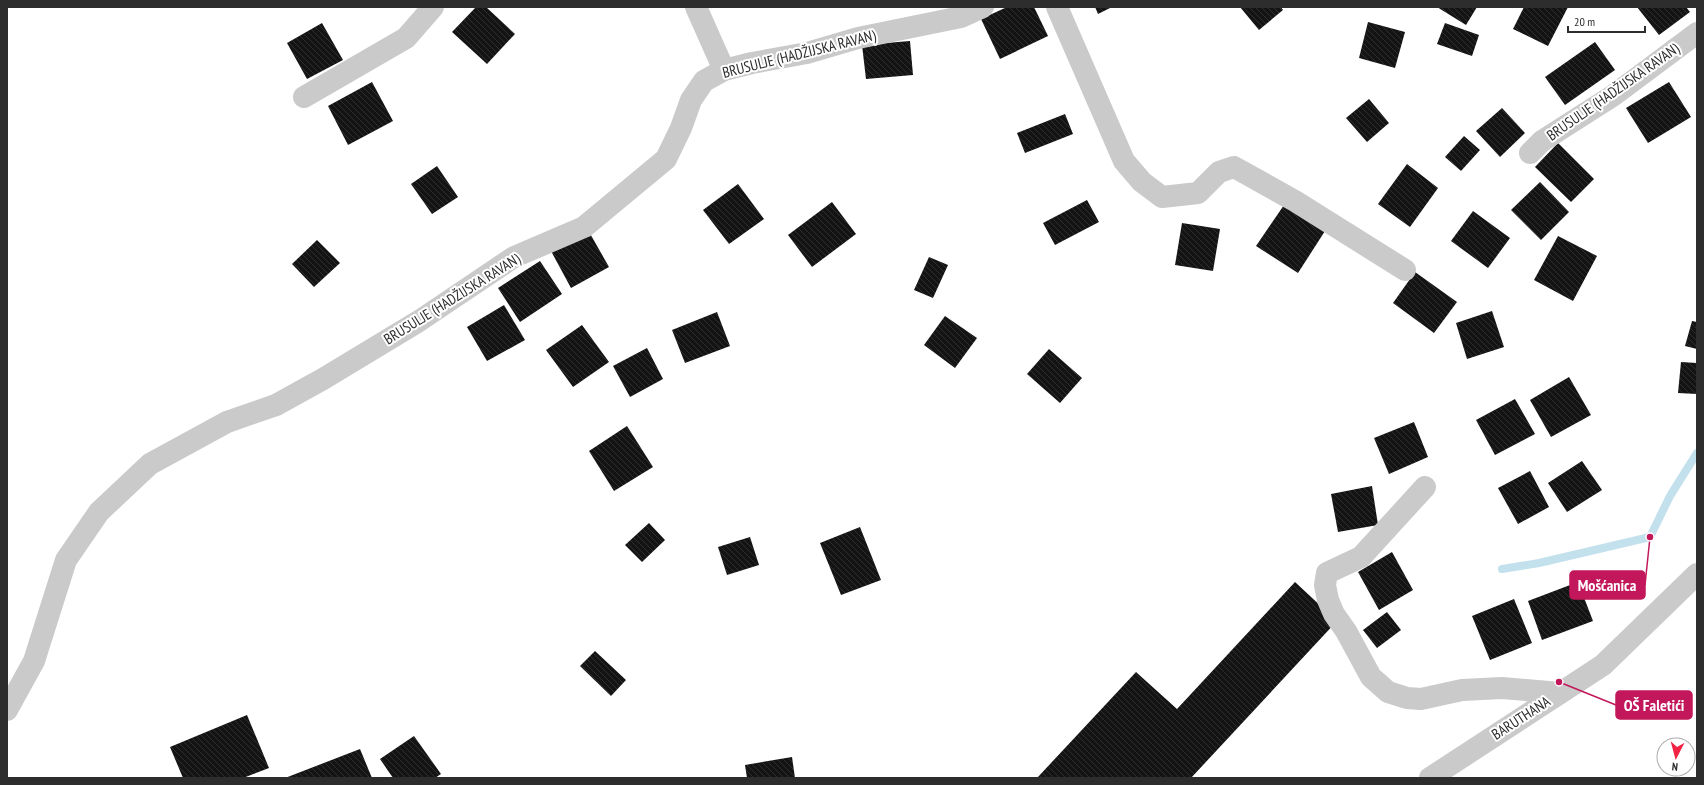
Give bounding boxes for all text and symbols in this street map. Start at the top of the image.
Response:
scale bar [1568,8,1645,34]
text: 20 m [1574,14,1595,29]
street label: BRUSULJE (HADŽIJSKA RAVAN) [720,25,878,82]
street label: BRUSULJE (HADŽIJSKA RAVAN) [1543,38,1683,144]
street label: BRUSULJE (HADŽIJSKA RAVAN) [380,249,524,348]
callout: Mošćanica [1570,571,1645,599]
text: Mošćanica [1578,575,1637,595]
street label: BARUTHANA [1488,691,1554,744]
callout: OŠ Faletići [1616,691,1692,719]
text: OŠ Faletići [1624,695,1685,715]
north arrow [1656,737,1696,777]
text: N [1671,760,1679,774]

